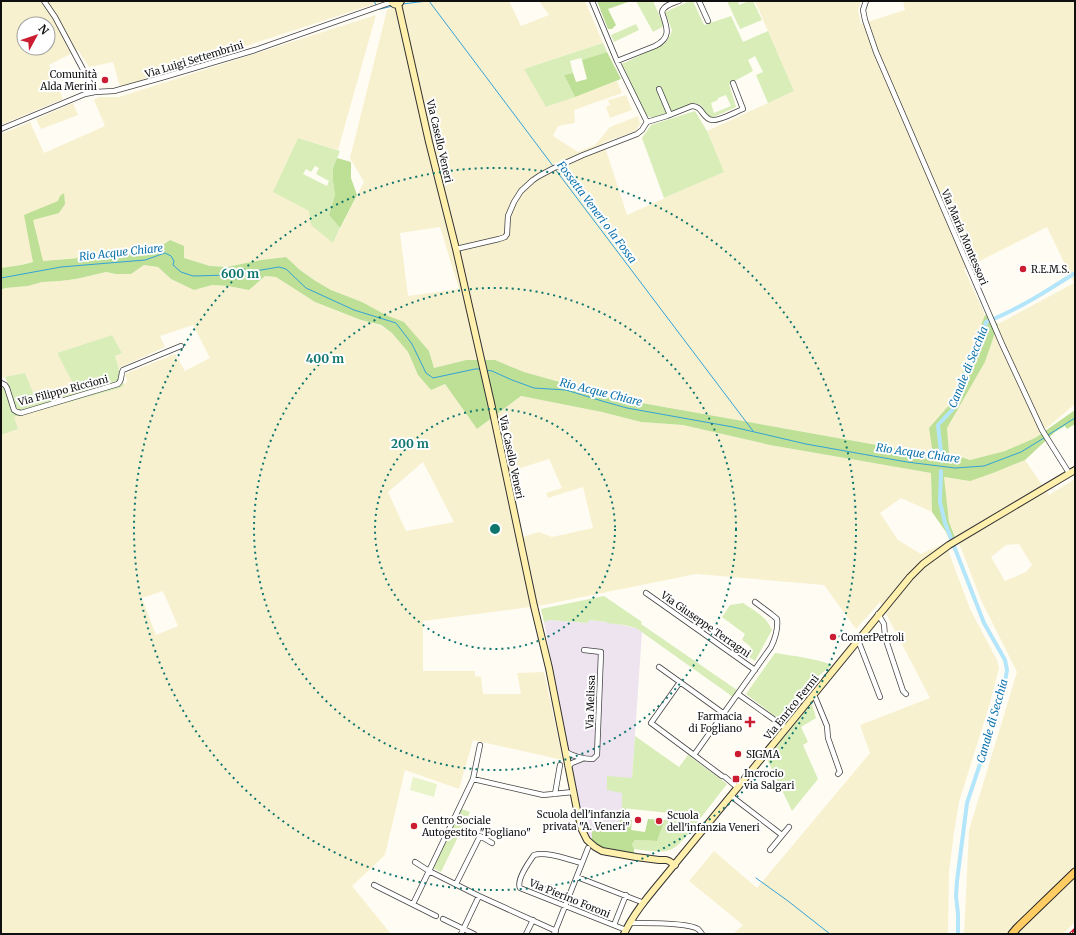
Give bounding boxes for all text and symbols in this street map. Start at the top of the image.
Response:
north arrow [16,16,56,56]
text: N [36,22,52,38]
street label: Via Luigi Settembrini [142,38,245,81]
place label: Comunità Alda Merini [39,68,98,93]
marker: Comunità Alda Merini [100,75,110,85]
street label: Via Casello Veneri [423,97,455,184]
water label: Fossetta Veneri o la Fossa [553,157,640,266]
street label: Via Maria Montessori [938,186,991,287]
water label: Rio Acque Chiare [78,241,164,263]
place label: R.E.M.S. [1031,263,1070,276]
marker: R.E.M.S. [1018,264,1028,274]
text: 600 m [221,266,259,281]
water label: Canale di Secchia [945,324,991,410]
text: 400 m [306,351,344,366]
street label: Via Filippo Riccioni [16,372,110,409]
water label: Rio Acque Chiare [558,375,644,409]
street label: Via Casello Veneri [496,413,527,500]
text: 200 m [391,436,429,451]
water label: Rio Acque Chiare [875,440,961,466]
centre of rings [488,522,502,536]
street label: Via Giuseppe Terragni [658,588,753,660]
place label: ComerPetroli [841,631,904,644]
marker: ComerPetroli [828,632,838,642]
street label: Via Enrico Fermi [761,672,822,743]
street label: Via Melissa [583,674,598,730]
water label: Canale di Secchia [973,677,1011,765]
place label: Farmacia di Fogliano [689,710,743,735]
marker: Farmacia di Fogliano [745,717,755,727]
place label: SIGMA [746,748,781,761]
marker: SIGMA [733,749,743,759]
place label: Incrocio via Salgari [743,767,794,792]
marker: Incrocio via Salgari [731,774,741,784]
place label: Scuola dell'infanzia privata "A. Veneri" [537,808,631,833]
place label: Scuola dell'infanzia Veneri [667,809,760,834]
place label: Centro Sociale Autogestito "Fogliano" [421,814,531,839]
marker: Scuola dell'infanzia privata "A. Veneri" [633,815,643,825]
marker: Scuola dell'infanzia Veneri [654,816,664,826]
marker: Centro Sociale Autogestito "Fogliano" [409,821,419,831]
street label: Via Pierino Foroni [526,876,612,921]

